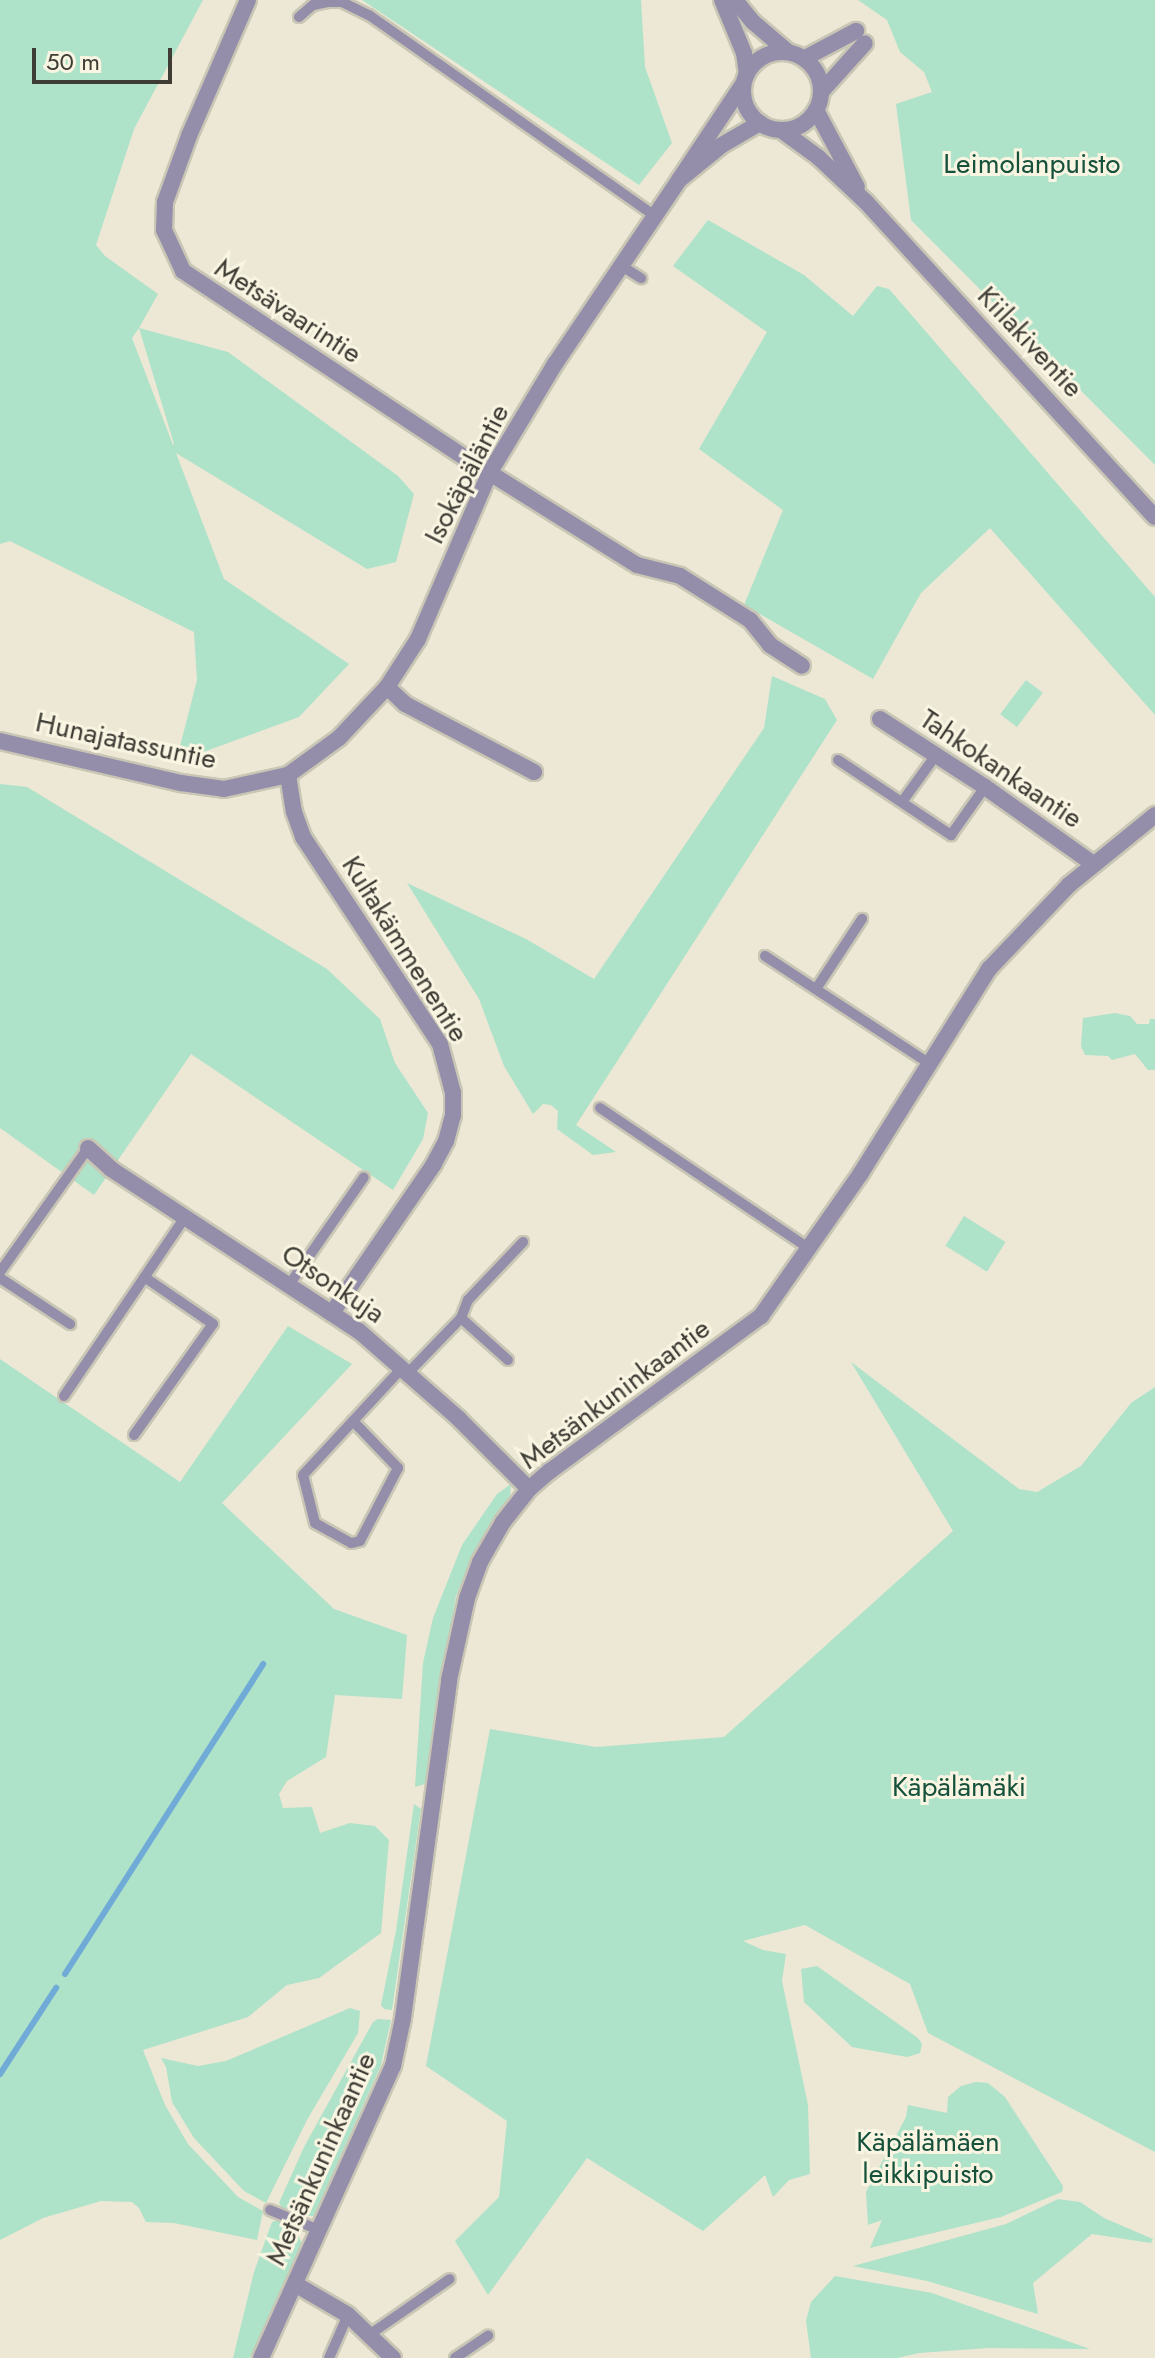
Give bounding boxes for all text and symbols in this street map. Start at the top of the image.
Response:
scale bar [36,32,176,82]
text: 50 m [46,44,100,79]
park label: Leimolanpuisto [943,147,1121,181]
street label: Metsävaarintie [208,251,368,371]
street label: Kiilakiventie [970,280,1090,404]
street label: Isokäpäläntie [418,399,516,549]
street label: Tahkokankaantie [913,702,1089,836]
street label: Hunajatassuntie [33,705,219,777]
street label: Kultakämmenentie [334,850,476,1048]
street label: Otsonkuja [275,1237,391,1331]
street label: Metsänkuninkaantie [513,1312,717,1476]
park label: Käpälämäki [892,1770,1026,1804]
street label: Metsänkuninkaantie [259,2047,383,2271]
park label: Käpälämäen leikkipuisto [856,2125,1000,2191]

